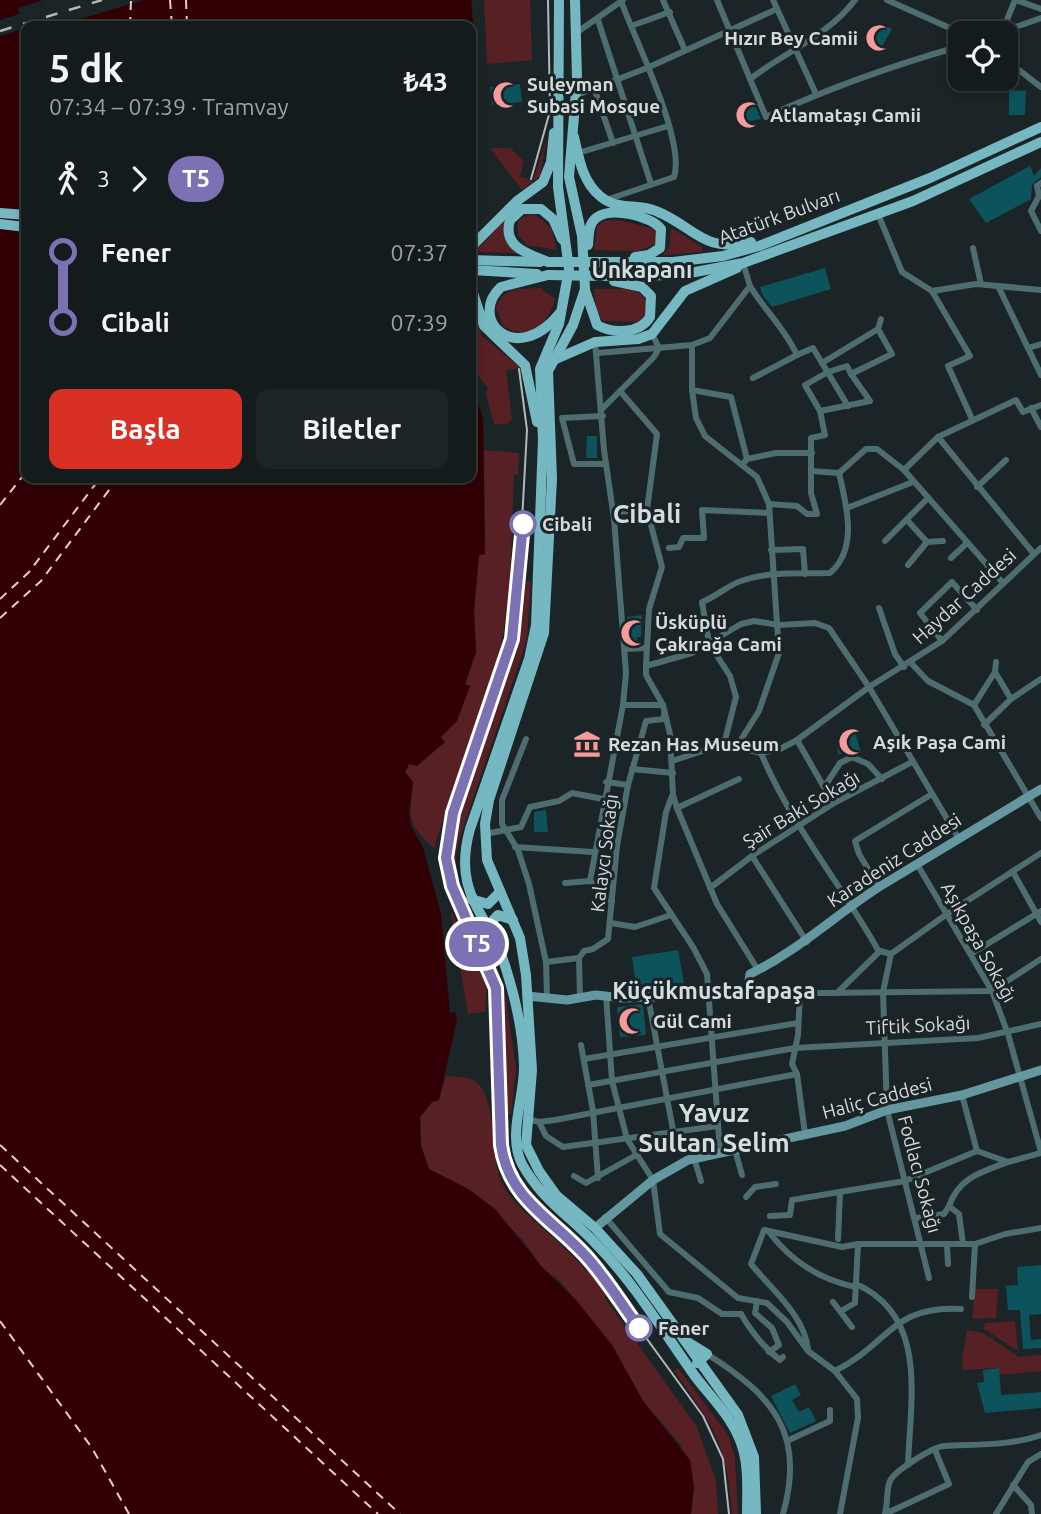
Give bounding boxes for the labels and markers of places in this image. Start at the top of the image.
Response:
mosque icon: Hızır Bey Camii [864,23,894,53]
place label: Hızır Bey Camii [724,27,858,49]
place label: Suleyman Subasi Mosque [527,73,660,117]
mosque icon: Suleyman Subasi Mosque [491,80,521,110]
mosque icon: Atlamataşı Camii [734,100,764,130]
place label: Atlamataşı Camii [770,104,921,126]
marker: Cibali [510,511,536,537]
place label: Cibali [542,513,592,535]
place label: Üsküplü Çakırağa Cami [655,611,782,655]
mosque icon: Üsküplü Çakırağa Cami [619,618,649,648]
mosque icon: Aşık Paşa Cami [837,727,867,757]
museum icon: Rezan Has Museum [572,729,602,759]
place label: Aşık Paşa Cami [873,731,1006,753]
place label: Rezan Has Museum [608,733,779,755]
mosque icon: Gül Cami [617,1006,647,1036]
place label: Gül Cami [653,1010,732,1032]
marker: Fener [626,1315,652,1341]
place label: Fener [658,1317,710,1339]

